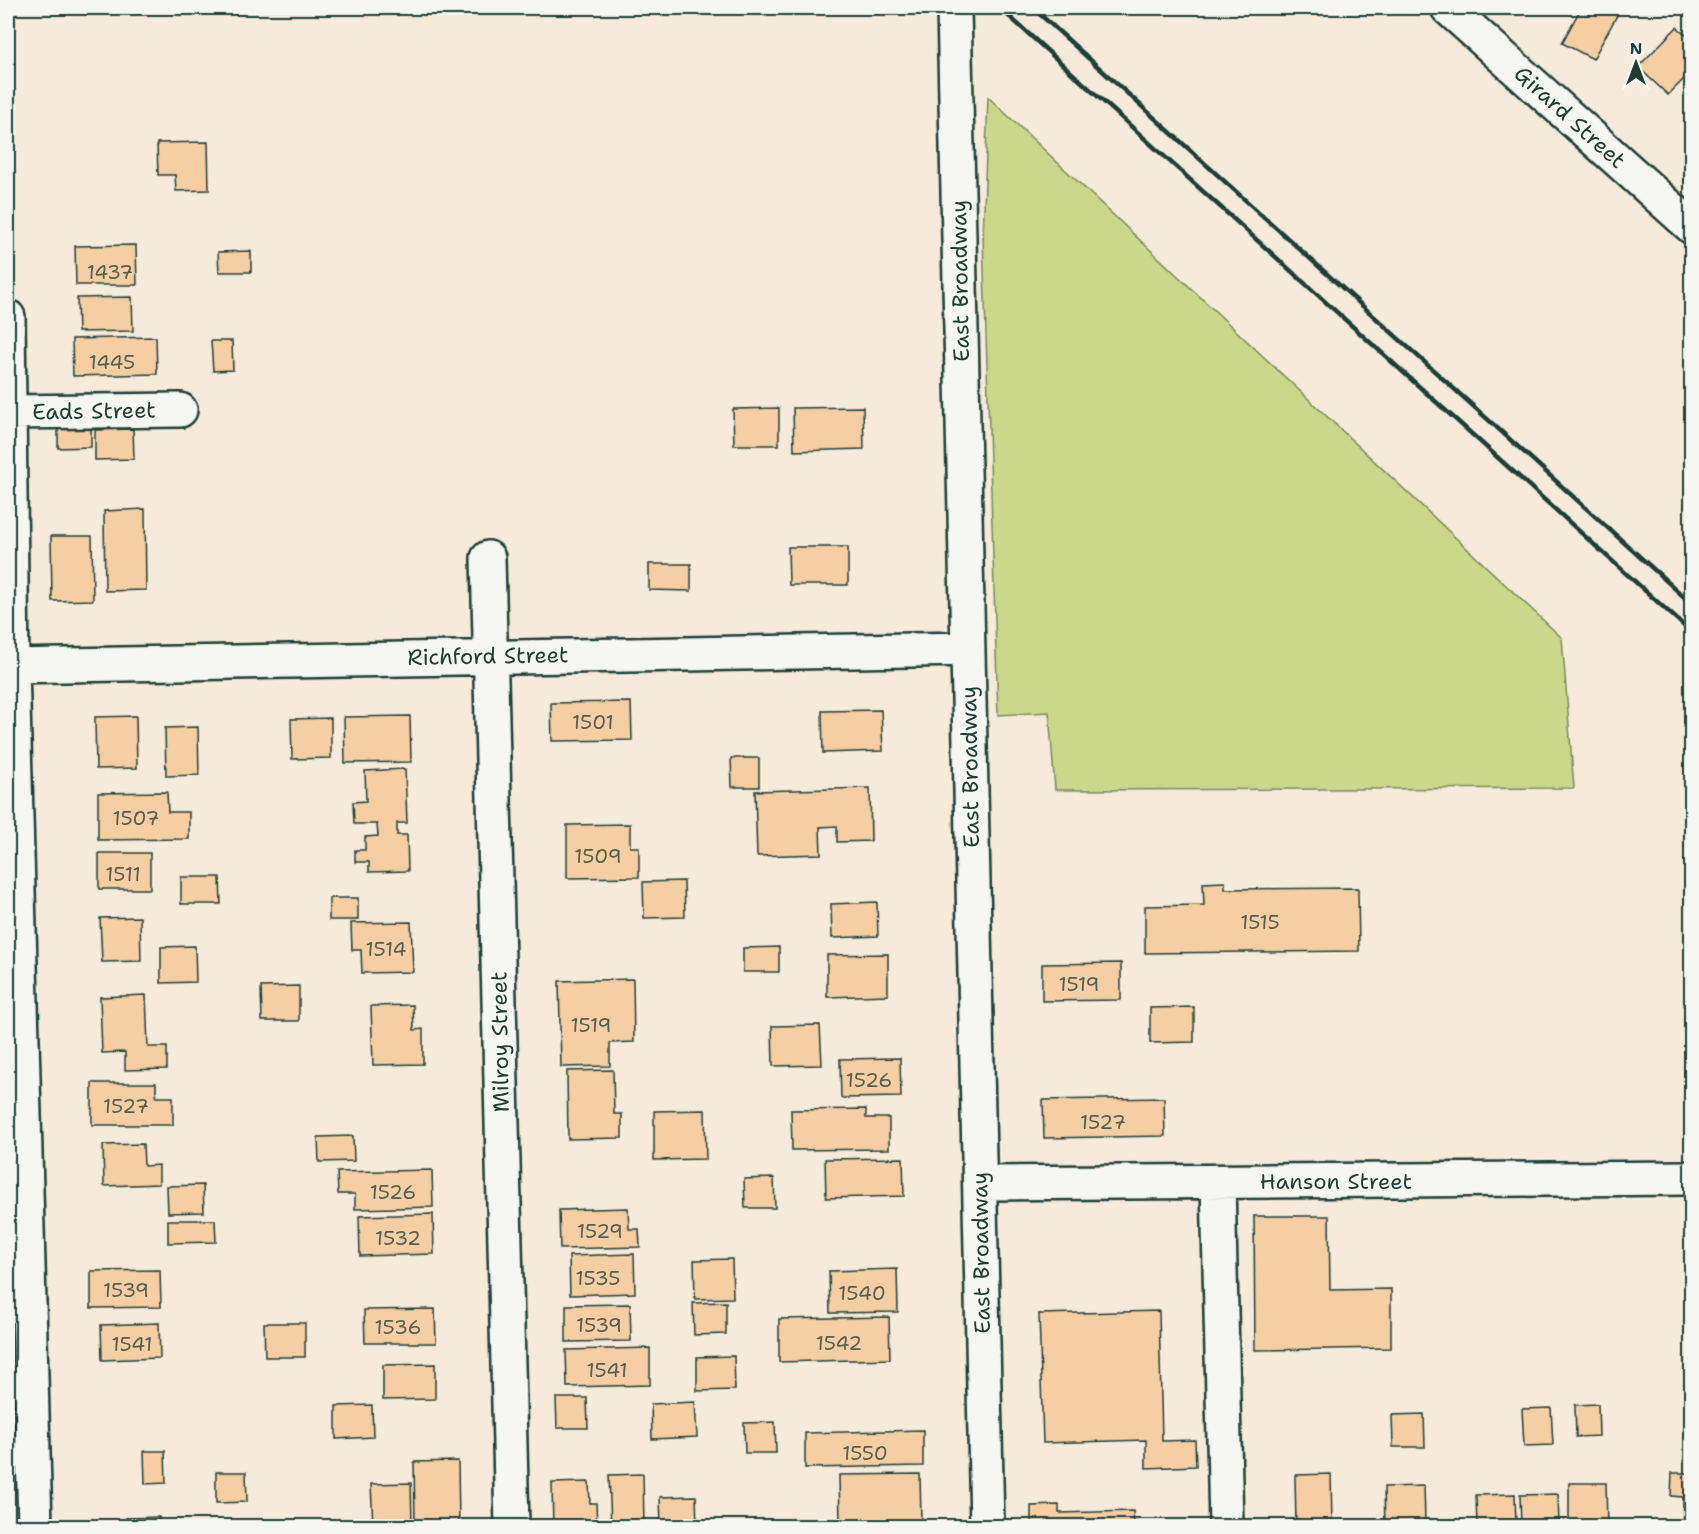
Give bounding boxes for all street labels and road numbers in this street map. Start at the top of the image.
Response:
street label: Girard Street [1508,59,1632,175]
street label: East Broadway [944,200,976,362]
street label: Eads Street [32,395,156,427]
street label: Richford Street [407,640,569,672]
street label: East Broadway [954,686,986,848]
street label: Milroy Street [484,971,516,1113]
street label: Hanson Street [1260,1167,1412,1196]
street label: East Broadway [965,1172,997,1334]

